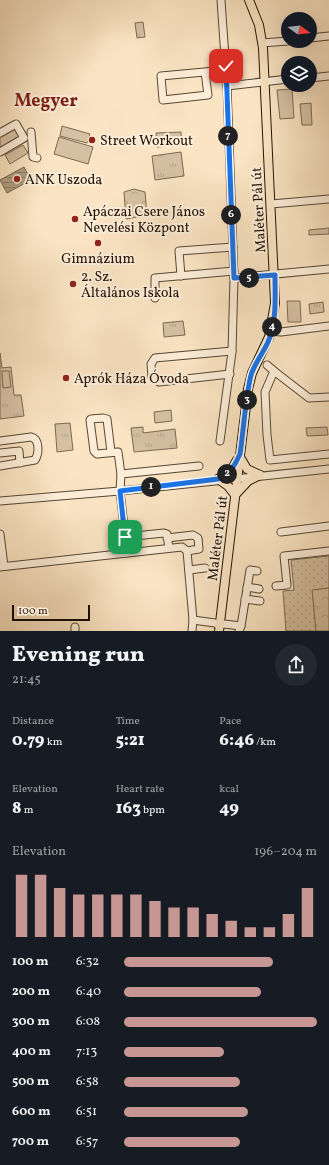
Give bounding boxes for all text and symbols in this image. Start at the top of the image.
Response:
north arrow [281,12,317,48]
map controls [281,12,317,92]
pin [209,49,243,83]
icon: check [215,55,237,77]
button: layers [281,56,317,92]
district label: Megyer [14,89,78,114]
pin: 7 [218,126,238,146]
text: 7 [225,128,231,143]
place label: Street Workout [100,132,193,151]
marker: Street Workout [87,135,97,145]
street label: Maléter Pál út [248,166,271,253]
place label: ANK Uszoda [25,171,102,190]
marker: ANK Uszoda [12,174,22,184]
place label: Apáczai Csere János Nevelési Központ [83,203,205,238]
pin: 6 [221,205,241,225]
text: 6 [228,207,234,222]
marker: Apáczai Csere János Nevelési Központ [70,214,80,224]
marker: Gimnázium [93,238,103,248]
place label: Gimnázium [61,250,135,269]
place label: 2. Sz. Általános Iskola [81,268,180,303]
pin: 5 [239,268,259,288]
text: 5 [246,270,252,285]
marker: 2. Sz. Általános Iskola [68,279,78,289]
pin: 4 [262,317,282,337]
text: 4 [269,319,275,334]
place label: Aprók Háza Óvoda [74,369,189,389]
marker: Aprók Háza Óvoda [61,373,71,383]
pin: 3 [237,390,257,410]
text: 3 [244,392,250,407]
pin: 2 [217,464,237,484]
text: 2 [224,466,230,481]
pin: 1 [141,477,161,497]
text: 1 [149,479,153,494]
street label: Maléter Pál út [204,494,233,582]
pin [108,520,142,554]
icon: arrive [114,526,136,548]
scale bar [12,603,90,622]
text: 100 m [18,604,48,619]
text: Evening run [12,640,145,671]
button: share [275,644,317,686]
text: 21:45 [12,671,41,689]
text: Distance [12,714,54,729]
text: Time [116,714,140,729]
text: Pace [219,714,241,729]
text: 0.79 [12,729,44,752]
text: 5:21 [116,729,145,752]
text: 6:46 [219,729,254,752]
text: km [44,735,62,750]
text: /km [254,735,276,750]
text: Elevation [12,782,58,797]
text: Heart rate [116,782,164,797]
text: kcal [219,782,239,797]
text: 8 [12,797,22,820]
text: 163 [116,797,141,820]
text: 49 [219,797,239,820]
text: m [22,803,33,818]
text: bpm [141,803,165,818]
text: Elevation [12,843,66,861]
text: 196–204 m [254,843,317,861]
text: 100 m [12,953,49,971]
text: 6:32 [76,953,99,971]
text: 200 m [12,983,50,1001]
text: 6:40 [76,983,101,1001]
text: 300 m [12,1013,50,1031]
text: 6:08 [76,1013,100,1031]
text: 400 m [12,1043,51,1061]
text: 7:13 [76,1043,97,1061]
text: 500 m [12,1073,49,1091]
text: 6:58 [76,1073,99,1091]
text: 600 m [12,1103,50,1121]
text: 6:51 [76,1103,97,1121]
text: 700 m [12,1133,49,1151]
text: 6:57 [76,1133,98,1151]

